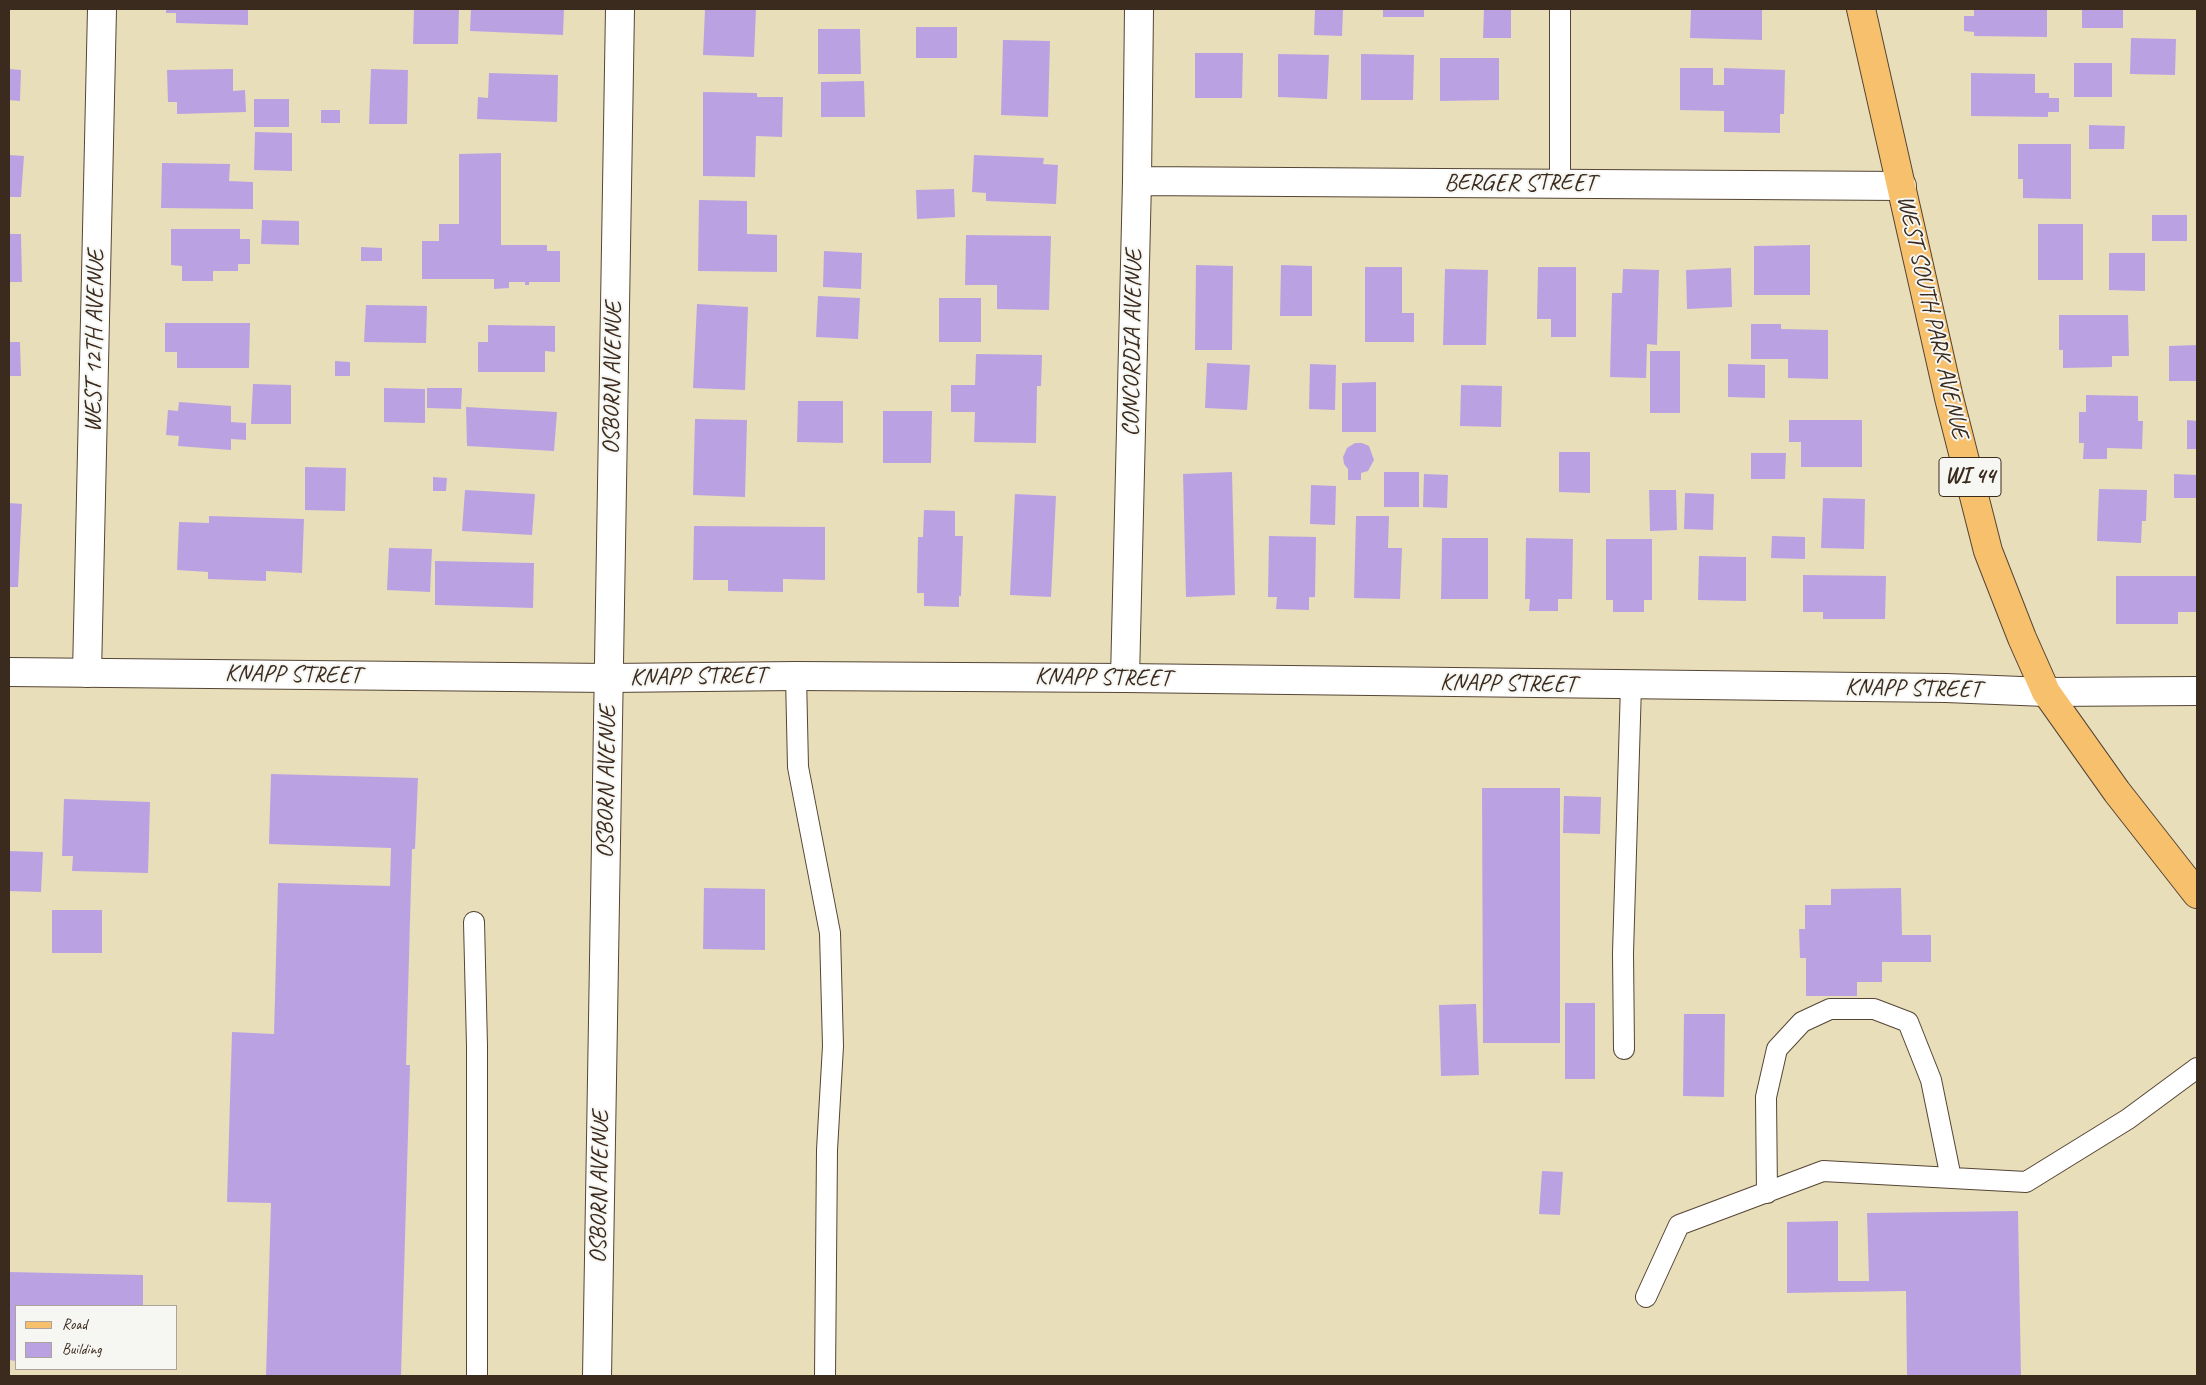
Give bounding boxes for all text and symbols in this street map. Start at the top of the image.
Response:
street label: BERGER STREET [1444,170,1596,198]
street label: WEST SOUTH PARK AVENUE [1890,193,1974,441]
street label: WEST 12TH AVENUE [79,249,111,433]
street label: CONCORDIA AVENUE [1117,249,1149,437]
street label: OSBORN AVENUE [597,301,629,455]
road number: WI 44 [1939,458,2001,497]
street label: KNAPP STREET [225,659,361,691]
street label: KNAPP STREET [630,661,766,693]
street label: KNAPP STREET [1035,662,1171,694]
street label: KNAPP STREET [1440,668,1576,700]
street label: KNAPP STREET [1845,673,1981,705]
street label: OSBORN AVENUE [591,705,623,859]
street label: OSBORN AVENUE [584,1110,616,1264]
legend [15,1305,178,1370]
text: Road [62,1315,87,1334]
text: Building [62,1340,101,1359]

